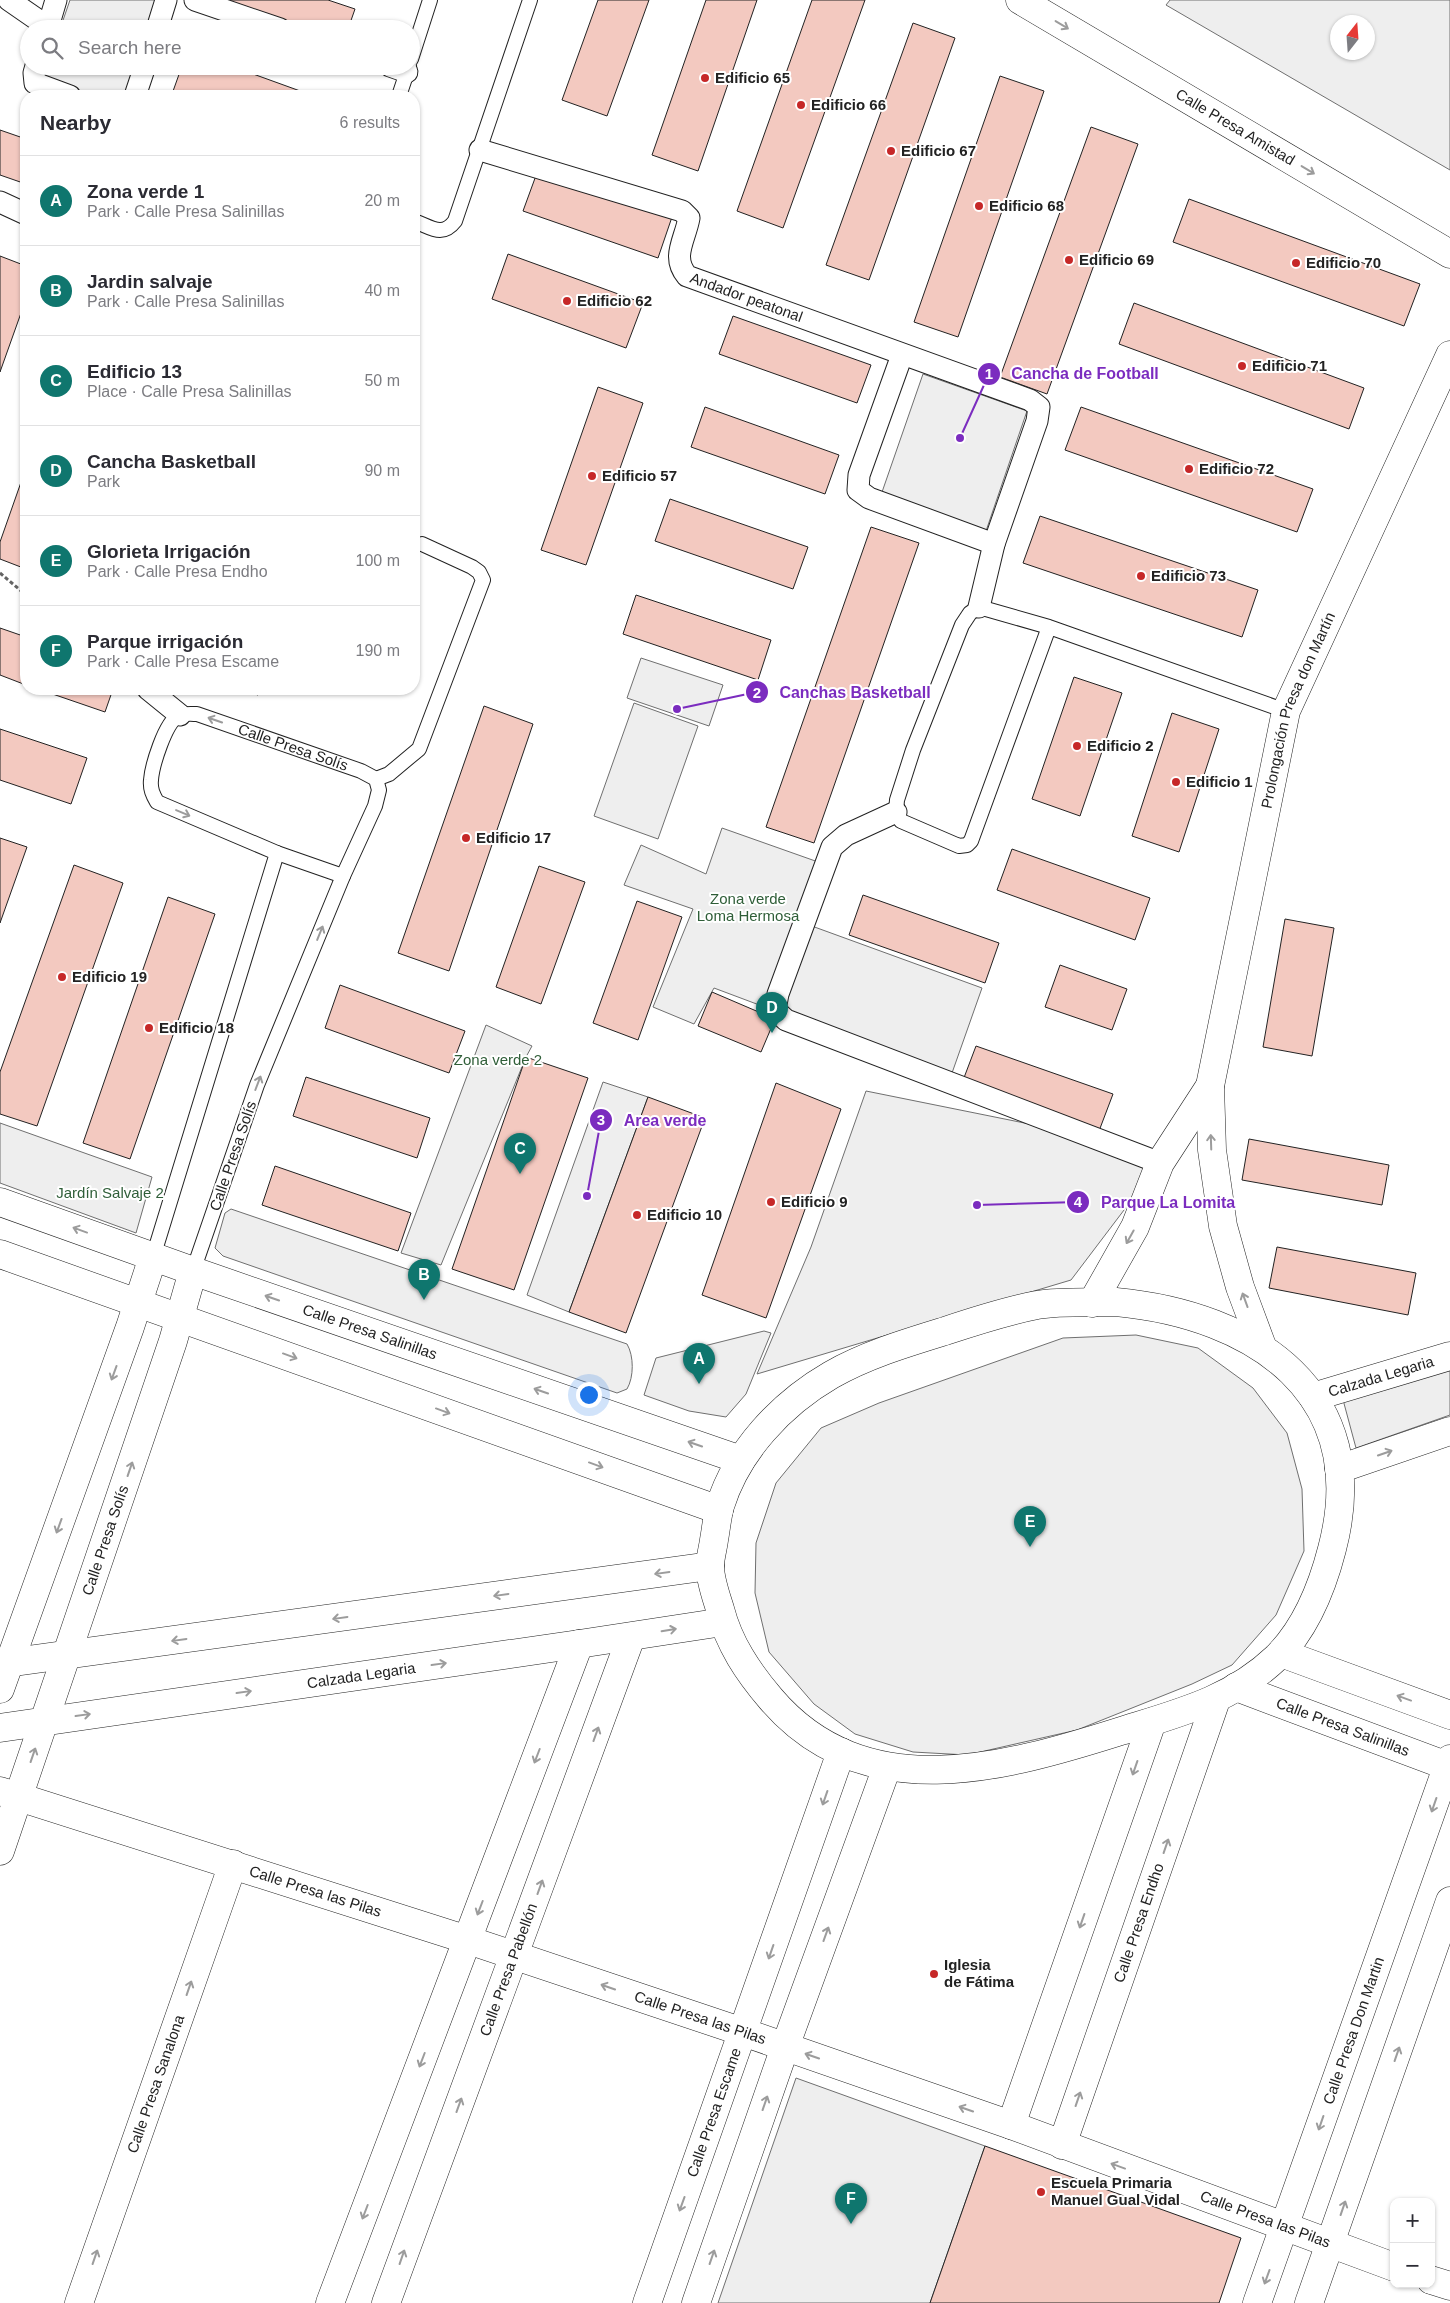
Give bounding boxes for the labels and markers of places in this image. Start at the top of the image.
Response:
place label: Edificio 65 [715,69,790,86]
marker: Edificio 65 [699,72,711,84]
place label: Edificio 66 [811,96,886,113]
marker: Edificio 66 [795,99,807,111]
place label: Edificio 67 [901,142,976,159]
marker: Edificio 67 [885,145,897,157]
place label: Edificio 68 [989,197,1064,214]
marker: Edificio 68 [973,200,985,212]
place label: Edificio 69 [1079,251,1154,268]
marker: Edificio 69 [1063,254,1075,266]
place label: Edificio 70 [1306,254,1381,271]
marker: Edificio 70 [1290,257,1302,269]
place label: Edificio 62 [577,292,652,309]
marker: Edificio 62 [561,295,573,307]
place label: Edificio 71 [1252,357,1327,374]
callout: Cancha de Football [976,358,1169,389]
marker: Edificio 71 [1236,360,1248,372]
place label: Edificio 72 [1199,460,1274,477]
marker: Edificio 72 [1183,463,1195,475]
place label: Edificio 57 [602,467,677,484]
marker: Edificio 57 [586,470,598,482]
place label: Edificio 73 [1151,567,1226,584]
marker: Edificio 73 [1135,570,1147,582]
callout: Canchas Basketball [745,677,941,708]
place label: Edificio 2 [1087,737,1154,754]
marker: Edificio 2 [1071,740,1083,752]
place label: Edificio 1 [1186,773,1253,790]
marker: Edificio 1 [1170,776,1182,788]
place label: Edificio 17 [476,829,551,846]
marker: Edificio 17 [460,832,472,844]
place label: Edificio 19 [72,968,147,985]
marker: Edificio 19 [56,971,68,983]
pin: D [756,992,788,1033]
place label: Edificio 18 [159,1019,234,1036]
marker: Edificio 18 [143,1022,155,1034]
callout: Area verde [589,1105,716,1136]
pin: C [504,1133,536,1174]
callout: Parque La Lomita [1065,1187,1245,1218]
place label: Edificio 9 [781,1193,848,1210]
marker: Edificio 9 [765,1196,777,1208]
place label: Edificio 10 [647,1206,722,1223]
marker: Edificio 10 [631,1209,643,1221]
pin: B [408,1259,440,1300]
pin: A [683,1343,715,1384]
pin: E [1014,1506,1046,1547]
place label: Iglesia de Fátima [944,1956,1015,1990]
marker: Iglesia de Fátima [928,1968,940,1980]
place label: Escuela Primaria Manuel Gual Vidal [1051,2174,1180,2208]
pin: F [835,2183,867,2224]
marker: Escuela Primaria Manuel Gual Vidal [1035,2186,1047,2198]

